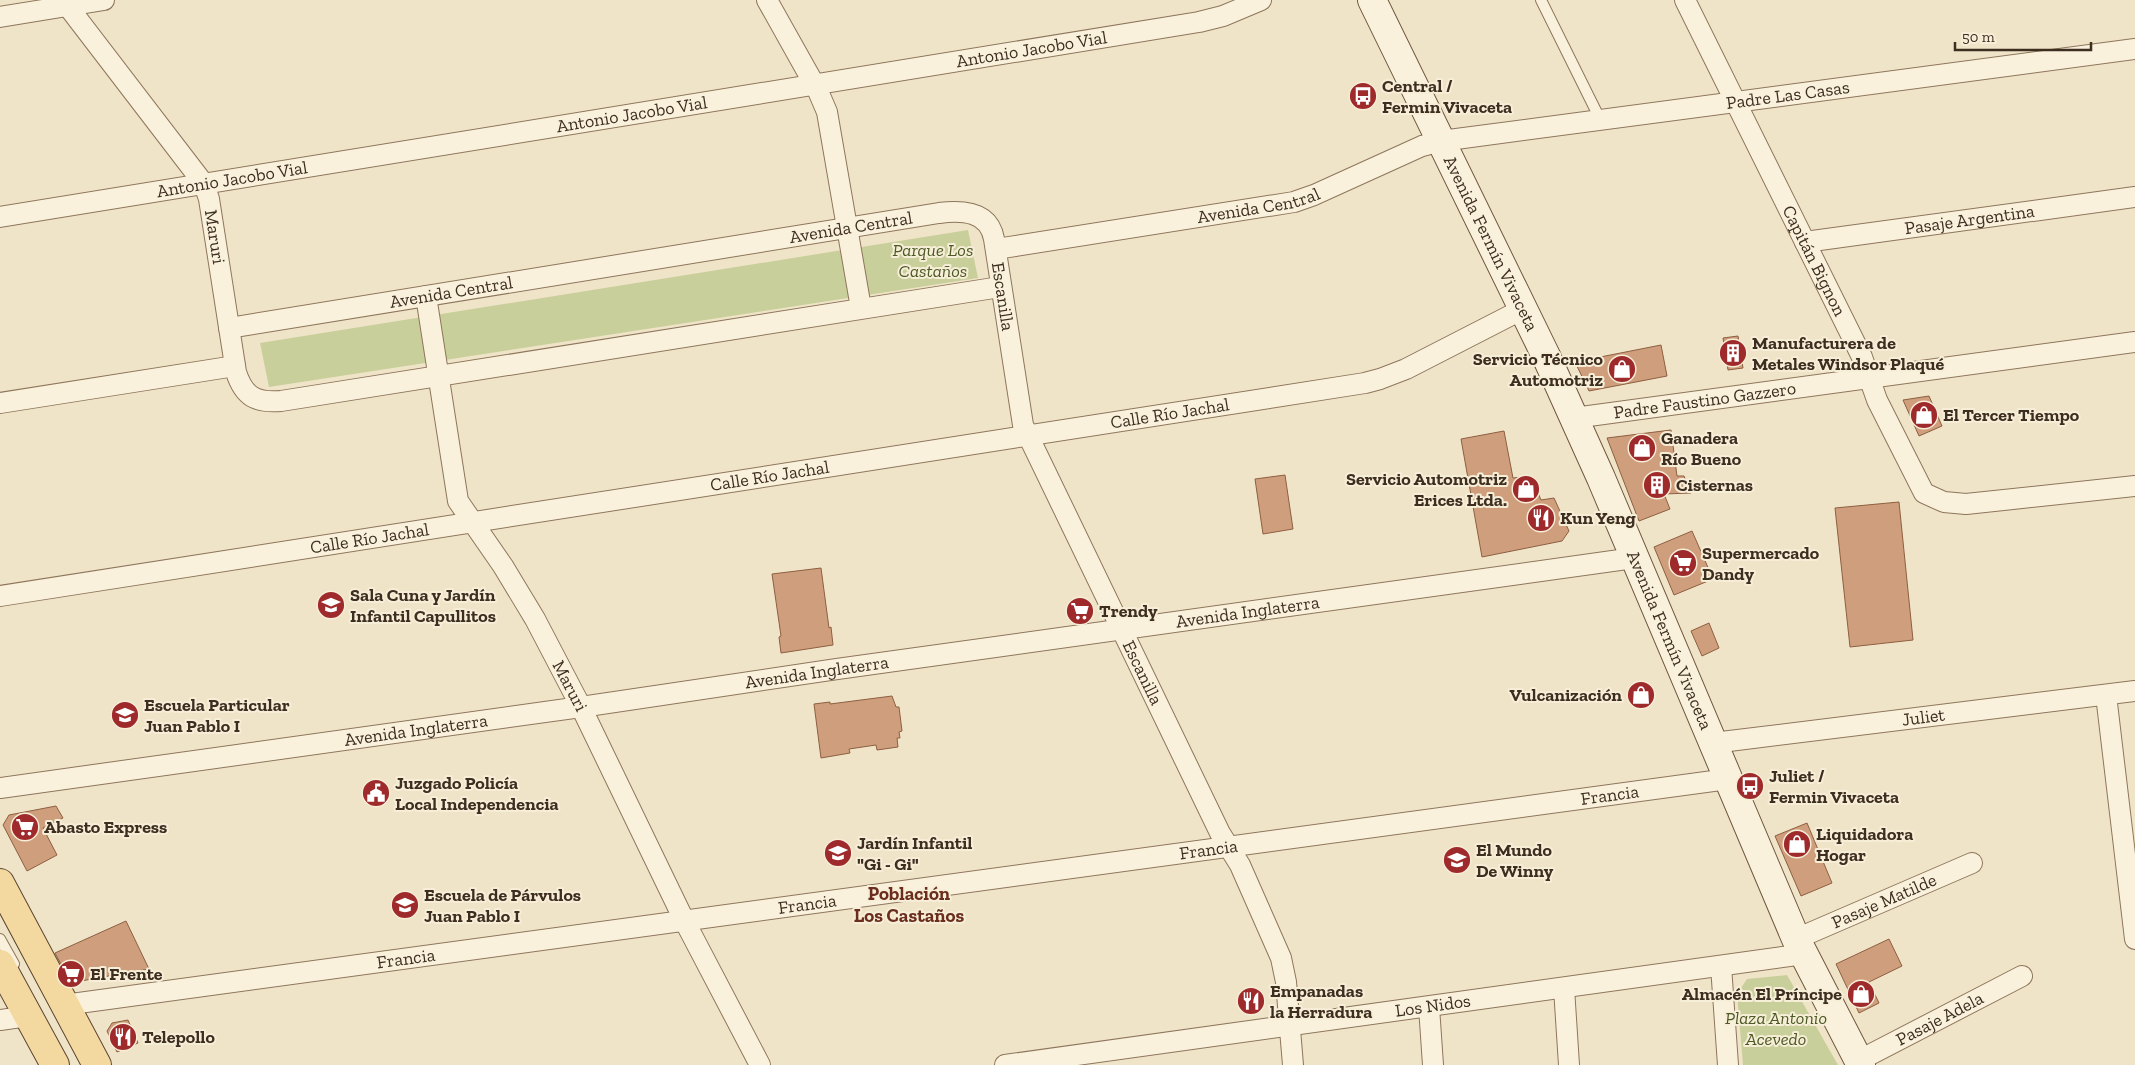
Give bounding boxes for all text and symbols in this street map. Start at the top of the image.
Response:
scale bar [1955,20,2091,52]
street label: Antonio Jacobo Vial [954,26,1109,72]
text: 50 m [1962,28,1995,46]
place label: Central / Fermin Vivaceta [1382,75,1512,118]
street label: Padre Las Casas [1725,76,1851,114]
bus stop icon: Central / Fermin Vivaceta [1348,81,1378,111]
street label: Antonio Jacobo Vial [555,91,709,137]
street label: Avenida Fermín Vivaceta [1439,152,1543,335]
street label: Antonio Jacobo Vial [155,156,309,202]
street label: Avenida Central [1196,183,1324,228]
street label: Pasaje Argentina [1903,200,2036,239]
street label: Capitán Bignon [1778,202,1851,320]
street label: Avenida Central [788,206,914,248]
street label: Maruri [200,208,230,266]
park label: Parque Los Castaños [893,239,973,282]
street label: Escanilla [987,261,1019,333]
street label: Avenida Central [388,271,514,313]
place label: Manufacturera de Metales Windsor Plaqué [1752,332,1944,375]
building icon: Manufacturera de Metales Windsor Plaqué [1718,338,1748,368]
place label: Servicio Técnico Automotriz [1473,348,1604,391]
shop icon: Servicio Técnico Automotriz [1607,354,1637,384]
street label: Padre Faustino Gazzero [1612,377,1797,424]
street label: Calle Río Jachal [1109,393,1231,434]
shop icon: El Tercer Tiempo [1909,400,1939,430]
place label: El Tercer Tiempo [1943,404,2080,426]
place label: Ganadera Río Bueno [1661,427,1742,470]
shop icon: Ganadera Río Bueno [1627,433,1657,463]
street label: Calle Río Jachal [709,456,831,496]
place label: Servicio Automotriz Erices Ltda. [1346,468,1507,511]
building icon: Cisternas [1642,470,1672,500]
shop icon: Servicio Automotriz Erices Ltda. [1511,474,1541,504]
place label: Cisternas [1676,474,1753,496]
restaurant icon: Kun Yeng [1526,503,1556,533]
place label: Kun Yeng [1560,507,1636,529]
street label: Calle Río Jachal [309,518,431,558]
place label: Supermercado Dandy [1702,542,1820,585]
street label: Avenida Fermín Vivaceta [1622,547,1717,733]
supermarket icon: Supermercado Dandy [1668,548,1698,578]
place label: Sala Cuna y Jardín Infantil Capullitos [350,584,496,627]
school or university icon: Sala Cuna y Jardín Infantil Capullitos [316,590,346,620]
street label: Avenida Inglaterra [1174,591,1321,633]
supermarket icon: Trendy [1065,596,1095,626]
place label: Trendy [1099,600,1158,622]
street label: Escanilla [1118,637,1168,709]
street label: Avenida Inglaterra [744,651,890,694]
street label: Maruri [548,657,592,715]
shop icon: Vulcanización [1626,680,1656,710]
place label: Vulcanización [1509,684,1622,706]
place label: Escuela Particular Juan Pablo I [144,694,290,737]
school or university icon: Escuela Particular Juan Pablo I [110,700,140,730]
street label: Juliet [1901,703,1946,731]
street label: Avenida Inglaterra [343,709,489,751]
place label: Juliet / Fermin Vivaceta [1769,765,1899,808]
bus stop icon: Juliet / Fermin Vivaceta [1735,771,1765,801]
place label: Juzgado Policía Local Independencia [395,772,559,815]
public building icon: Juzgado Policía Local Independencia [361,778,391,808]
street label: Francia [1579,780,1641,810]
supermarket icon: Abasto Express [10,812,40,842]
place label: Abasto Express [44,816,167,838]
place label: Liquidadora Hogar [1816,823,1913,866]
shop icon: Liquidadora Hogar [1782,829,1812,859]
place label: Jardín Infantil "Gi - Gi" [857,832,973,875]
street label: Francia [1178,835,1239,864]
school or university icon: Jardín Infantil "Gi - Gi" [823,838,853,868]
place label: El Mundo De Winny [1476,839,1554,882]
school or university icon: El Mundo De Winny [1442,845,1472,875]
street label: Pasaje Matilde [1828,869,1940,933]
district label: Población Los Castaños [854,882,965,927]
place label: Escuela de Párvulos Juan Pablo I [424,884,581,927]
street label: Francia [777,889,838,919]
school or university icon: Escuela de Párvulos Juan Pablo I [390,890,420,920]
street label: Francia [375,944,437,973]
supermarket icon: El Frente [56,959,86,989]
place label: El Frente [90,963,163,985]
shop icon: Almacén El Príncipe [1846,979,1876,1009]
place label: Empanadas la Herradura [1270,980,1372,1023]
place label: Almacén El Príncipe [1682,983,1842,1005]
restaurant icon: Empanadas la Herradura [1236,986,1266,1016]
street label: Pasaje Adela [1892,987,1987,1050]
street label: Los Nidos [1394,989,1472,1022]
park label: Plaza Antonio Acevedo [1725,1007,1827,1050]
restaurant icon: Telepollo [108,1022,138,1052]
place label: Telepollo [142,1026,215,1048]

